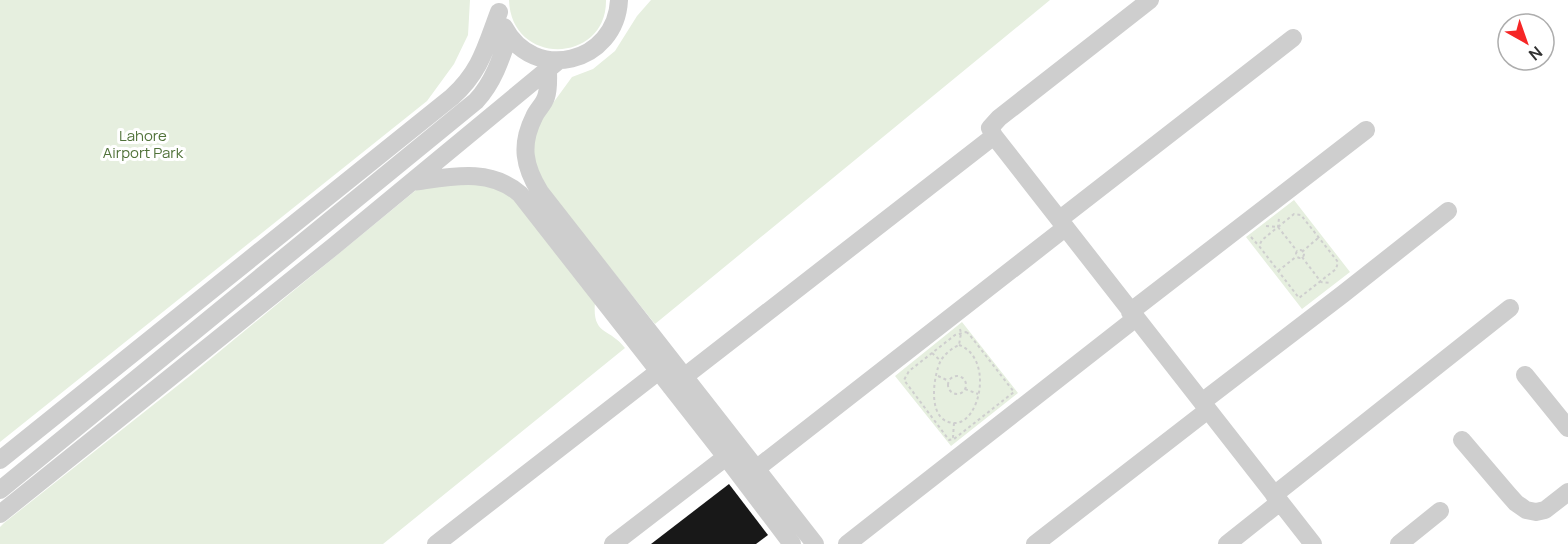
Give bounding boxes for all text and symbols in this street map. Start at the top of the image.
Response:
north arrow [1496,12,1556,72]
text: N [1524,41,1547,66]
park label: Lahore Airport Park [103,125,184,163]

